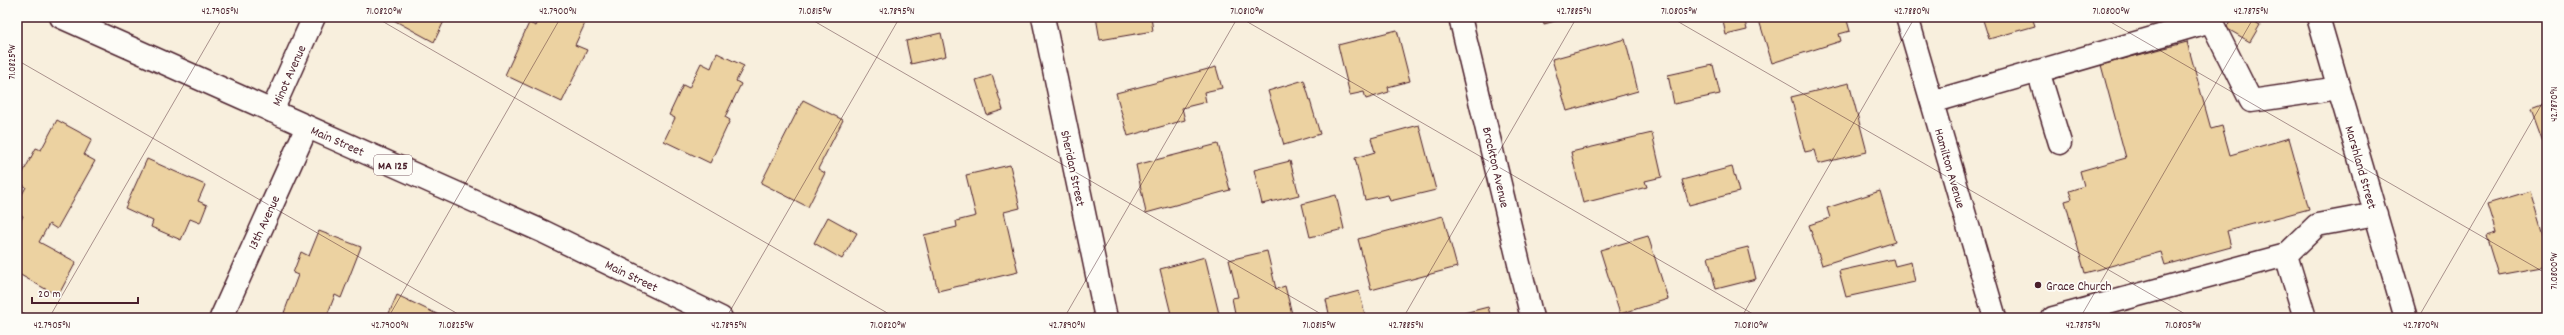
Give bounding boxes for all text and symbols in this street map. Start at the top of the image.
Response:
text: 42.7905°N [202,5,238,19]
text: 71.0820°W [366,5,402,19]
text: 42.7900°N [539,5,577,19]
text: 71.0815°W [799,5,832,19]
text: 42.7895°N [879,5,915,19]
text: 71.0810°W [1230,5,1264,19]
text: 42.7885°N [1557,5,1591,19]
text: 71.0805°W [1661,5,1697,19]
text: 42.7880°N [1894,5,1930,19]
text: 71.0800°W [2093,5,2130,19]
text: 42.7875°N [2234,5,2268,19]
street label: Minot Avenue [268,42,312,110]
text: 71.0825°W [6,44,20,80]
text: 42.7870°N [2548,86,2562,122]
street label: Main Street [307,122,367,163]
street label: Marshland Street [2339,124,2381,212]
street label: Brockton Avenue [1476,125,1513,210]
street label: Hamilton Avenue [1928,127,1969,211]
street label: Sheridan Street [1054,129,1089,209]
road number: MA 125 [374,155,412,175]
street label: 13th Avenue [244,193,286,253]
text: 71.0800°W [2548,252,2562,290]
street label: Main Street [601,256,661,298]
place label: Grace Church [2046,278,2111,297]
scale bar [32,279,138,305]
marker: Grace Church [2033,280,2043,290]
text: 20 m [38,286,61,303]
text: 42.7905°N [34,319,70,333]
text: 42.7900°N [371,319,409,333]
text: 71.0825°W [438,319,474,333]
text: 42.7895°N [711,319,747,333]
text: 71.0820°W [870,319,906,333]
text: 42.7890°N [1049,319,1085,333]
text: 71.0815°W [1303,319,1336,333]
text: 42.7885°N [1389,319,1423,333]
text: 71.0810°W [1734,319,1768,333]
text: 42.7875°N [2066,319,2100,333]
text: 71.0805°W [2165,319,2201,333]
text: 42.7870°N [2403,319,2439,333]

